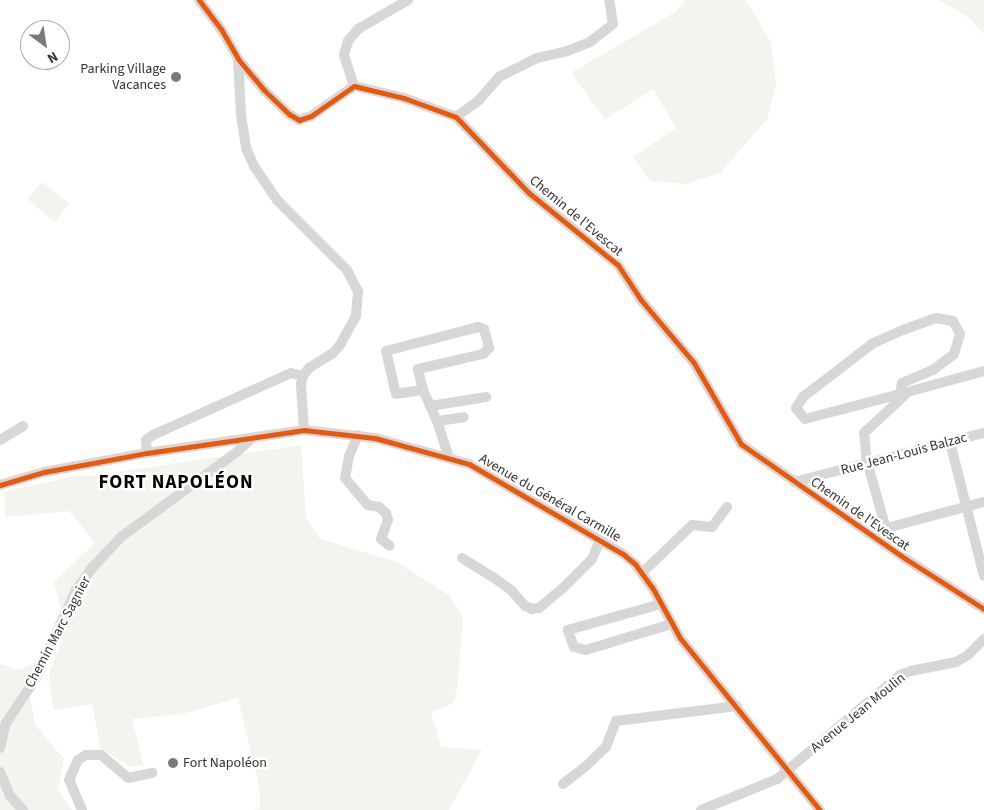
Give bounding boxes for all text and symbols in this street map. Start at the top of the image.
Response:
north arrow [20,20,70,70]
text: N [43,46,61,68]
place label: Parking Village Vacances [80,61,166,94]
marker: Parking Village Vacances [170,71,182,83]
street label: Chemin de l'Evescat [526,172,626,260]
street label: Rue Jean-Louis Balzac [839,429,969,479]
street label: Avenue du Général Carmille [476,450,624,546]
district label: FORT NAPOLÉON [97,472,255,494]
street label: Chemin de l'Evescat [807,474,913,554]
street label: Chemin Marc Sagnier [22,573,94,691]
street label: Avenue Jean Moulin [807,670,909,756]
place label: Fort Napoléon [183,755,267,771]
marker: Fort Napoléon [167,757,179,769]

